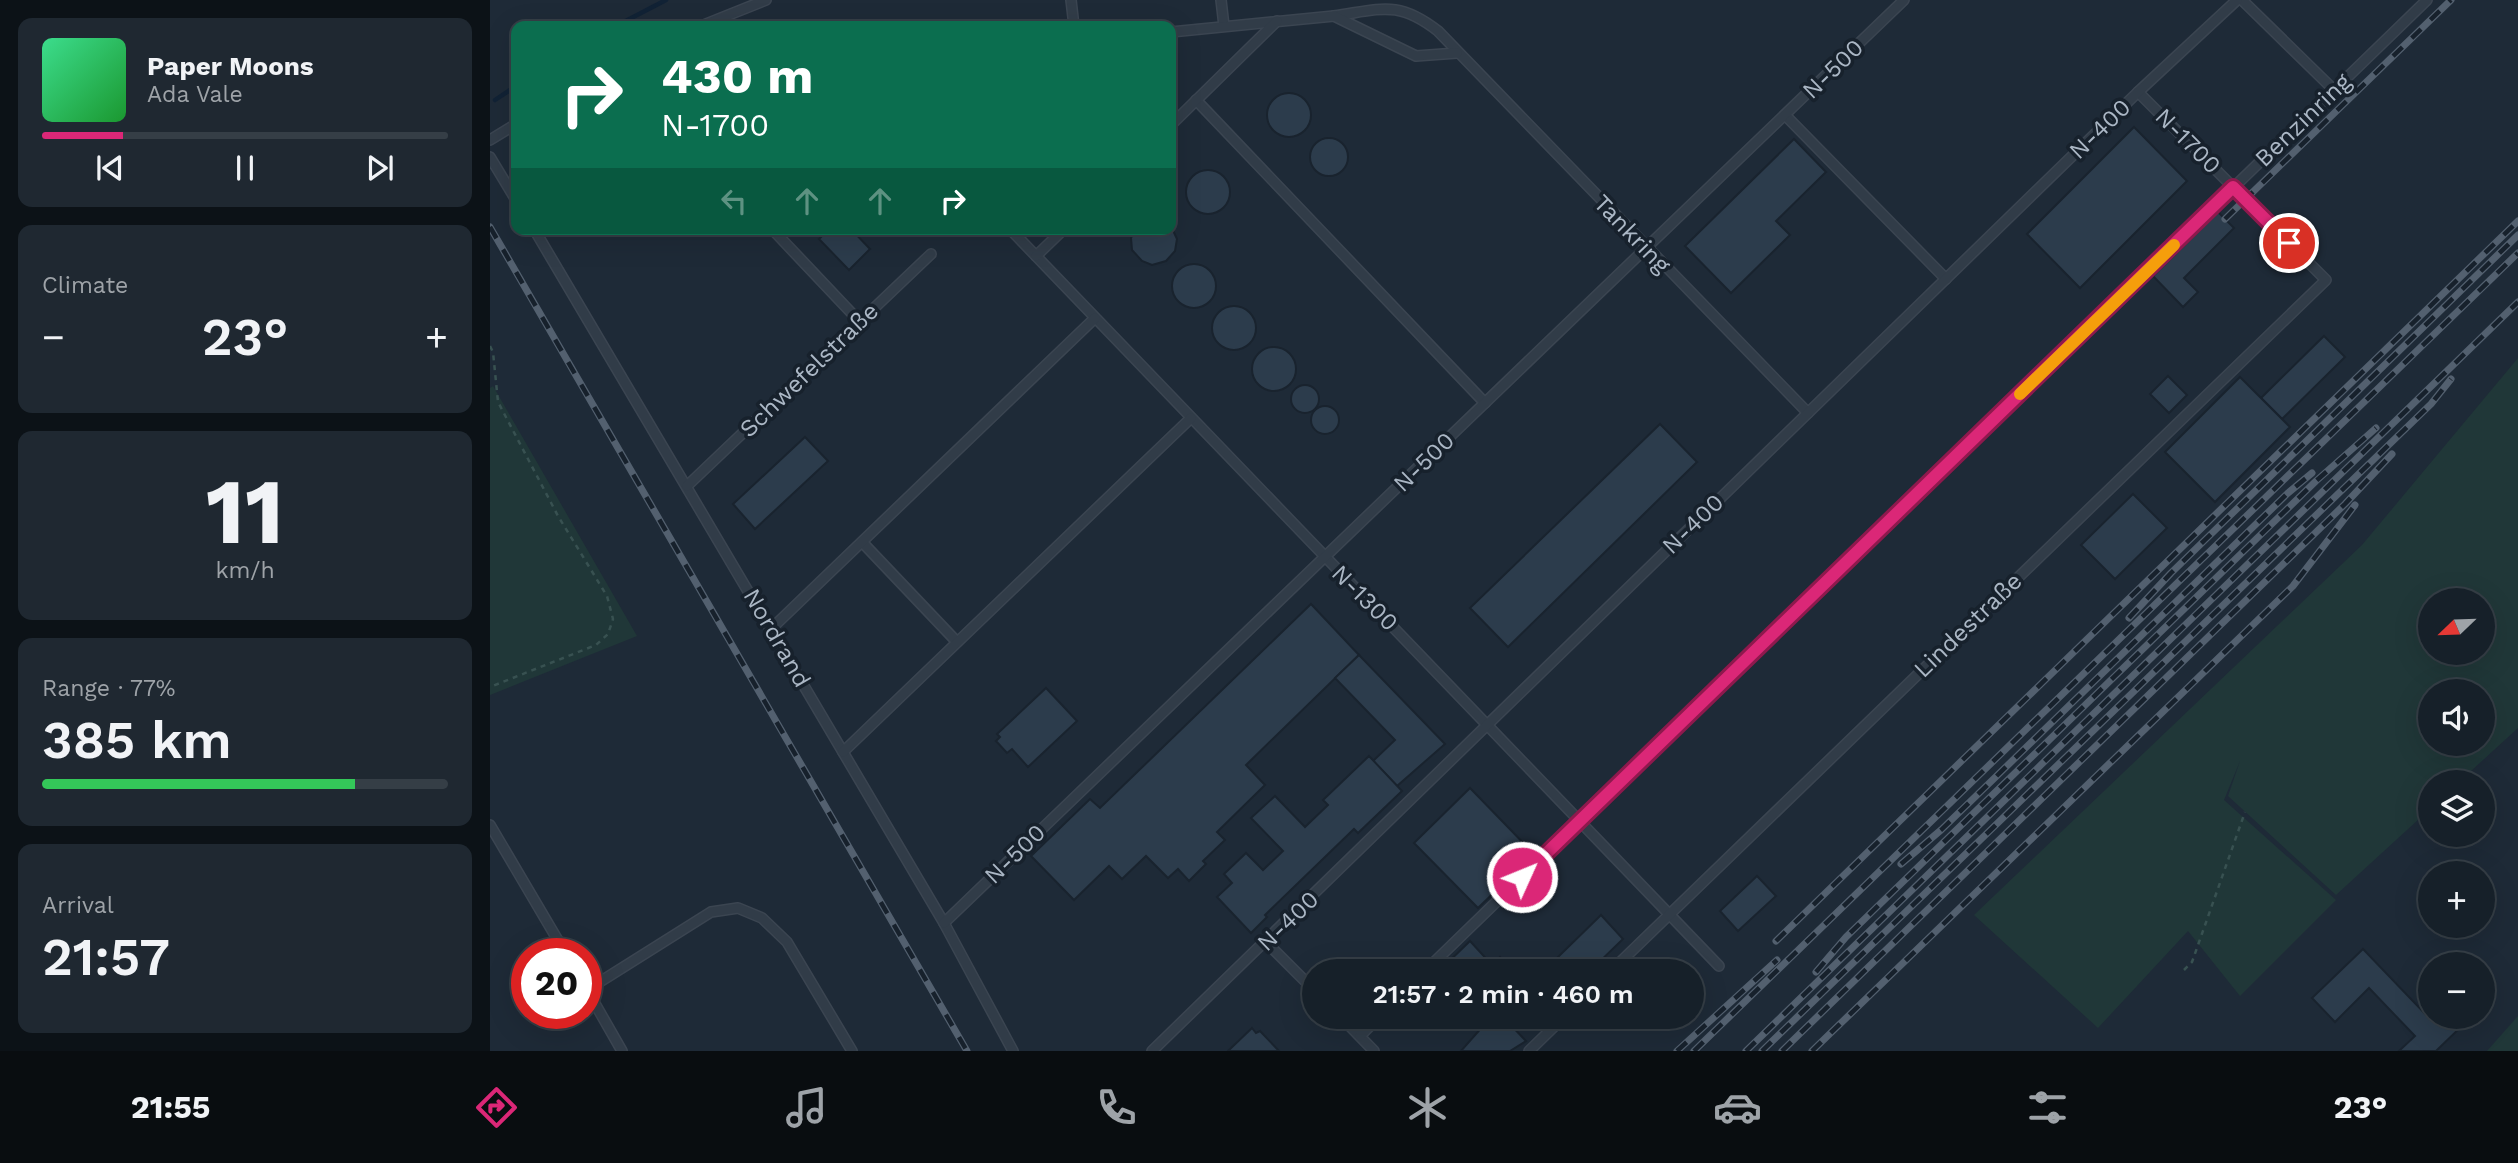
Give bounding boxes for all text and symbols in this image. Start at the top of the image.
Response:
street label: N-500 [1797,33,1869,105]
text: 430 m [661,47,813,105]
icon: right [546,49,637,140]
text: Paper Moons [147,51,314,81]
street label: Benzinring [2249,67,2357,173]
text: Ada Vale [147,81,243,108]
street label: N-400 [2064,93,2136,165]
street label: N-1700 [2149,102,2227,180]
text: N-1700 [661,106,769,144]
icon: previous [91,149,129,187]
icon: pause [226,149,264,187]
icon: next [361,149,399,187]
icon: left [715,182,753,220]
icon: ahead [788,182,826,220]
icon: ahead [861,182,899,220]
icon: right [934,182,972,220]
street label: Tankring [1588,189,1676,279]
pin [2259,213,2319,273]
icon: arrive [2270,224,2308,262]
text: Climate [42,272,128,299]
street label: Schwefelstraße [734,297,884,443]
text: 23° [202,307,288,368]
text: − [42,315,65,359]
text: + [425,315,448,359]
street label: N-500 [1388,426,1460,498]
text: 11 [206,458,284,565]
street label: N-400 [1657,488,1729,560]
text: km/h [215,557,275,584]
street label: N-1300 [1326,559,1404,637]
street label: Lindestraße [1908,567,2028,683]
street label: Nordrand [738,584,816,692]
north arrow [2418,588,2496,665]
map controls [2418,588,2495,1029]
text: Range · 77% [42,675,176,702]
button: sound [2418,679,2495,756]
text: 385 km [42,710,232,771]
button: layers [2418,770,2495,847]
street label: N-500 [979,818,1051,890]
position arrow [1485,840,1559,914]
button: + [2418,861,2495,938]
street label: N-400 [1252,885,1324,957]
text: Arrival [42,892,114,919]
text: 21:57 [42,927,170,988]
speed limit sign: 20 [511,938,602,1029]
button: − [2418,952,2495,1029]
text: 21:57 · 2 min · 460 m [1372,979,1634,1009]
icon: directions [472,1083,521,1132]
icon: music [782,1083,831,1132]
icon: phone [1092,1083,1141,1132]
icon: climate [1403,1083,1452,1132]
icon: car [1713,1083,1762,1132]
icon: filters [2023,1083,2072,1132]
text: 21:55 [131,1088,210,1126]
text: 23° [2333,1088,2387,1126]

